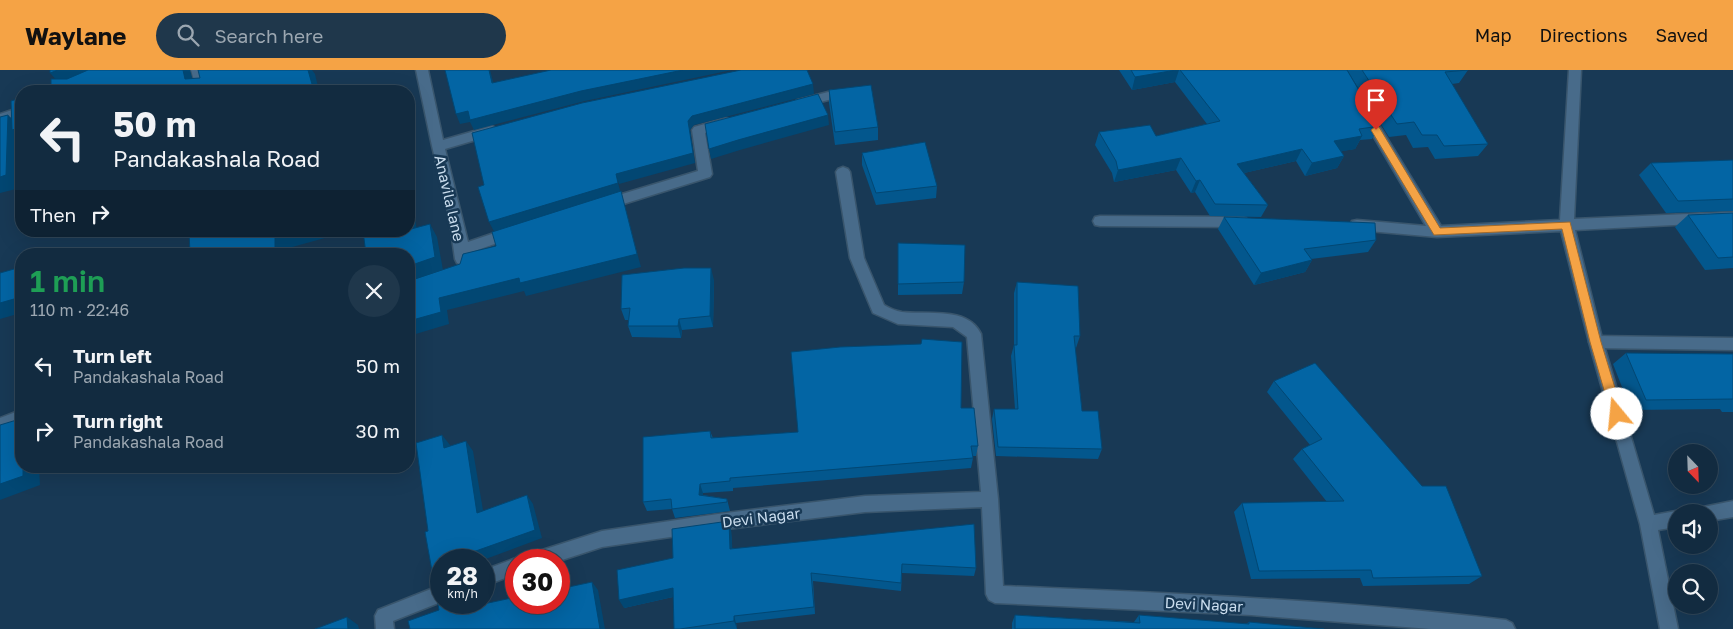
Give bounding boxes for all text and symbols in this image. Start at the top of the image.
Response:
search box [156,13,506,58]
text: Waylane [25,21,126,50]
icon: search [174,21,202,49]
text: Search here [214,24,323,47]
text: Map [1475,24,1511,46]
text: Directions [1539,24,1627,46]
text: Saved [1655,24,1708,46]
pin [1355,79,1397,130]
icon: arrive [1362,86,1390,114]
text: 50 m [113,103,196,145]
icon: left [30,105,95,170]
text: Pandakashala Road [113,145,320,172]
street label: Anavila lane [431,153,469,243]
icon: right [86,200,114,228]
text: Then [30,203,76,226]
text: 1 min [30,263,105,299]
button: close [348,265,400,317]
text: 110 m · 22:46 [30,300,129,320]
text: Turn left [73,344,152,367]
icon: left [30,352,58,380]
text: 50 m [356,354,400,377]
text: Pandakashala Road [73,367,224,387]
position arrow [1590,387,1642,439]
text: Turn right [73,409,163,432]
icon: right [30,417,58,445]
text: 30 m [356,419,400,442]
text: Pandakashala Road [73,432,224,452]
north arrow [1668,444,1718,494]
map controls [1668,444,1718,614]
street label: Devi Nagar [721,503,801,531]
button: sound [1668,504,1718,554]
speed limit sign: 30 [505,549,570,614]
text: 28 [447,560,478,591]
button: search [1668,564,1718,614]
text: km/h [447,586,478,601]
street label: Devi Nagar [1164,593,1244,615]

